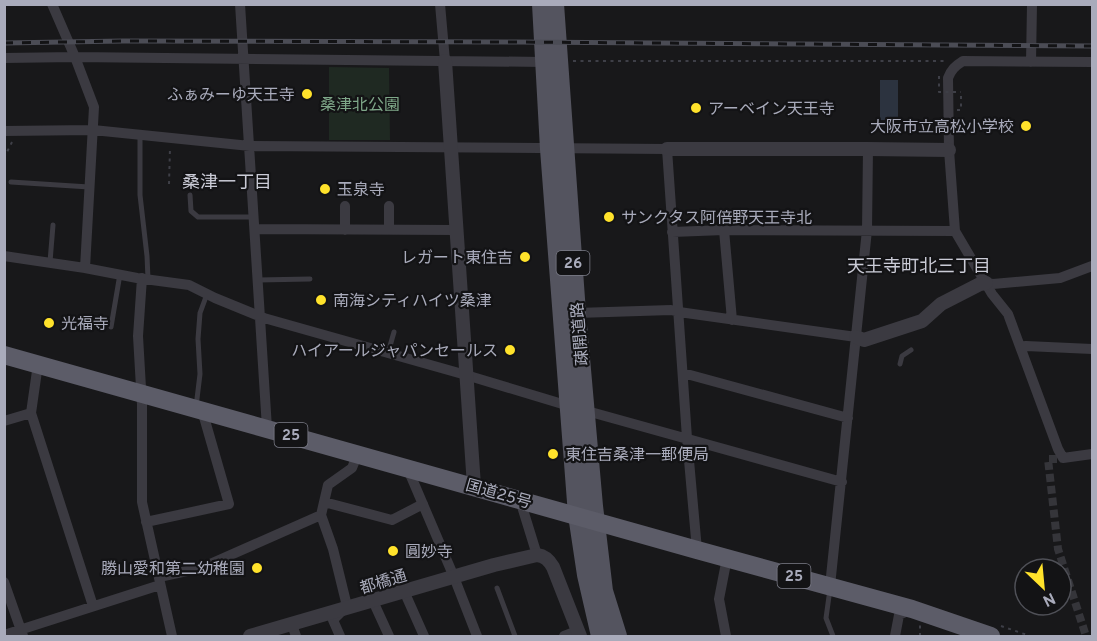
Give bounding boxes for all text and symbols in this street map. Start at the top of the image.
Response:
place label: ふぁみーゆ天王寺 [167,86,295,106]
marker: ふぁみーゆ天王寺 [300,87,314,101]
park label: 桑津北公園 [320,96,400,116]
place label: アーベイン天王寺 [708,100,835,120]
marker: アーベイン天王寺 [689,101,703,115]
place label: 大阪市立高松小学校 [870,118,1014,138]
marker: 大阪市立高松小学校 [1019,119,1033,133]
district label: 桑津一丁目 [182,172,272,195]
place label: 玉泉寺 [337,181,385,201]
marker: 玉泉寺 [318,182,332,196]
place label: サンクタス阿倍野天王寺北 [621,209,812,229]
marker: サンクタス阿倍野天王寺北 [602,210,616,224]
place label: レガート東住吉 [401,249,513,269]
marker: レガート東住吉 [518,250,532,264]
road number: 26 [556,251,590,275]
district label: 天王寺町北三丁目 [847,256,991,279]
place label: 南海シティハイツ桑津 [333,292,492,312]
marker: 南海シティハイツ桑津 [314,293,328,307]
street label: 疎開道路 [568,301,594,367]
place label: 光福寺 [61,315,109,335]
marker: 光福寺 [42,316,56,330]
place label: ハイアールジャパンセールス [291,342,498,362]
marker: ハイアールジャパンセールス [503,343,517,357]
road number: 25 [274,423,308,447]
place label: 東住吉桑津一郵便局 [565,446,709,466]
marker: 東住吉桑津一郵便局 [546,447,560,461]
street label: 国道25号 [463,476,534,514]
place label: 圓妙寺 [405,543,453,563]
marker: 圓妙寺 [386,544,400,558]
north arrow [1013,557,1073,617]
place label: 勝山愛和第二幼稚園 [101,560,245,580]
marker: 勝山愛和第二幼稚園 [250,561,264,575]
road number: 25 [778,564,810,588]
street label: 都橋通 [358,566,409,599]
text: N [1039,587,1058,610]

